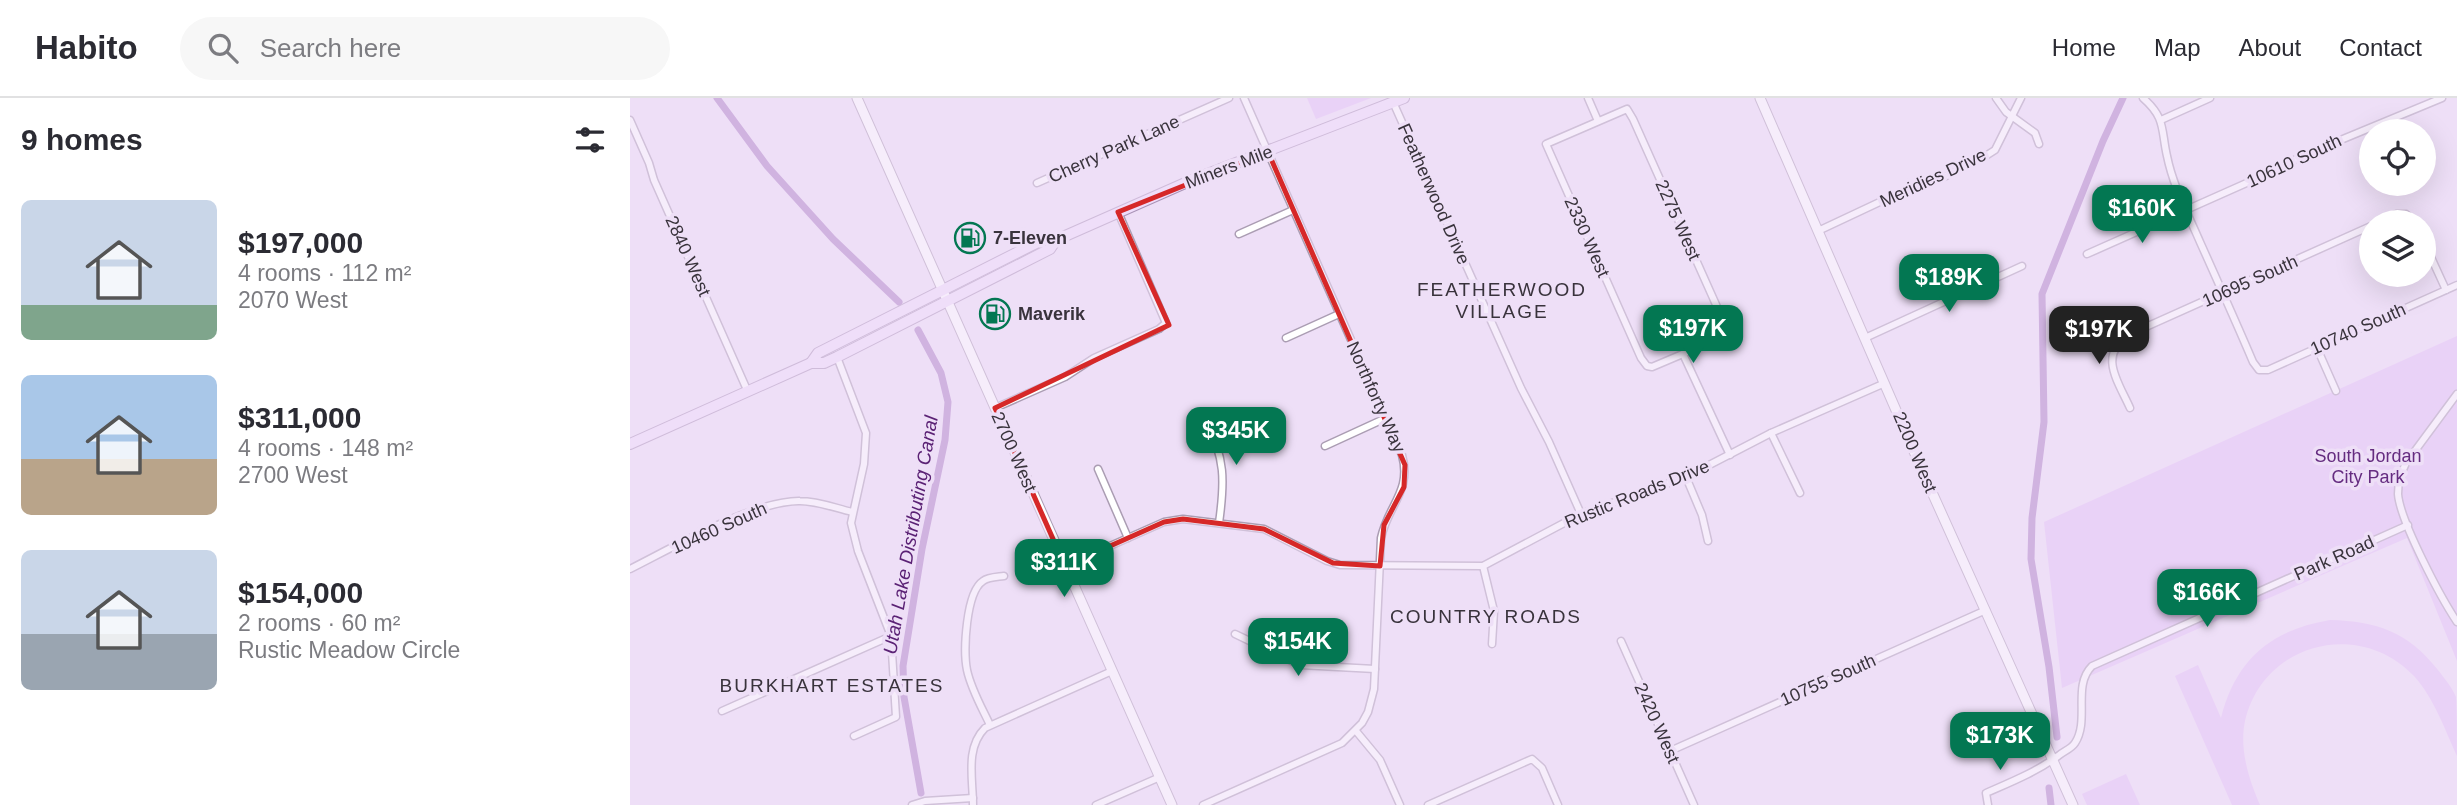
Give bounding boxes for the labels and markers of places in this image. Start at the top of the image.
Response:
pin: $160K [2093,186,2191,245]
fuel station icon: 7-Eleven [953,221,987,255]
place label: 7-Eleven [993,228,1067,248]
pin: $189K [1900,254,1998,314]
fuel station icon: Maverik [978,297,1012,331]
place label: Maverik [1018,304,1086,324]
pin: $197K [1644,306,1742,365]
pin: $197K [2050,306,2148,366]
pin: $345K [1187,408,1285,467]
pin: $311K [1015,540,1113,599]
pin: $166K [2158,570,2256,629]
pin: $154K [1249,618,1347,678]
pin: $173K [1951,712,2049,772]

